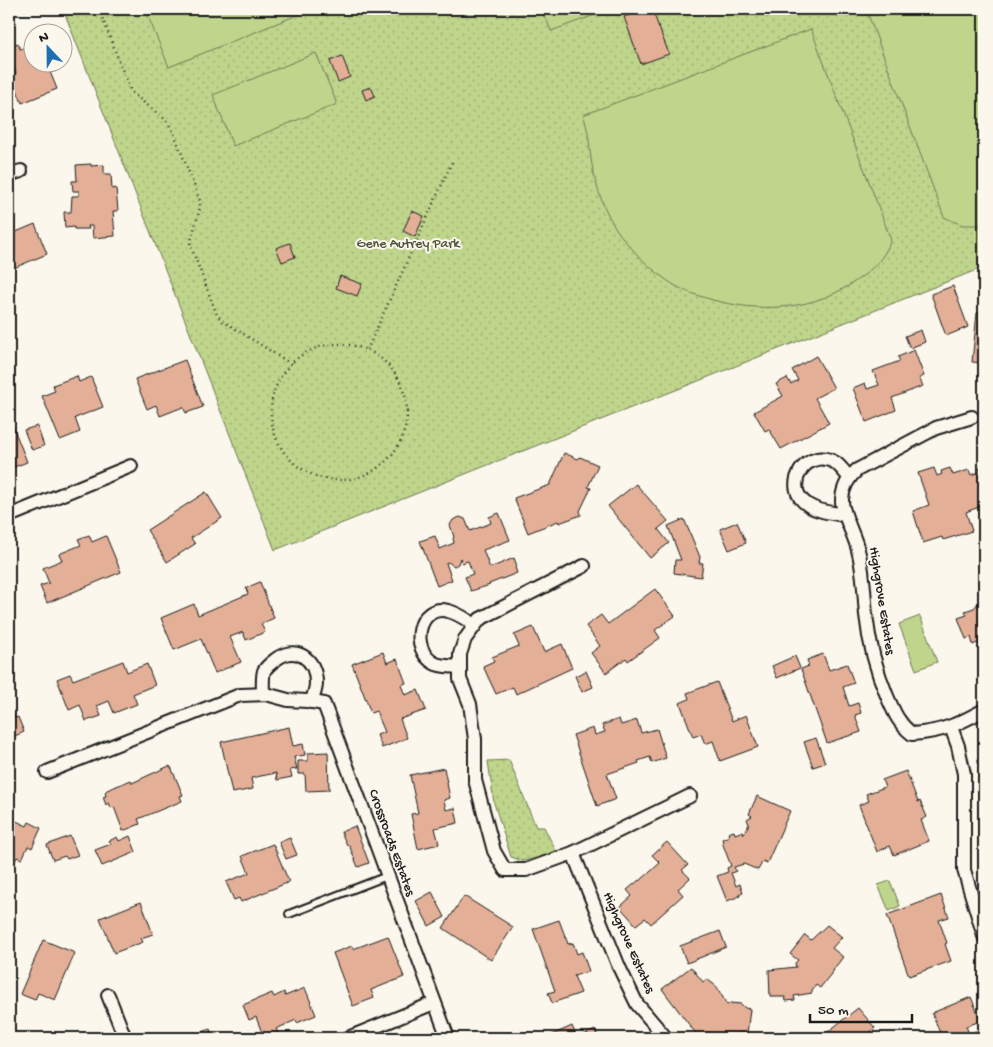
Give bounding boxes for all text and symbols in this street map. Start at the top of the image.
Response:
north arrow [22,22,72,72]
text: N [37,29,51,48]
park label: Gene Autrey Park [357,236,461,253]
street label: Highgrove Estates [864,546,898,657]
street label: Crossroads Estates [364,787,418,899]
street label: Highgrove Estates [598,890,658,997]
scale bar [810,992,913,1024]
text: 50 m [818,1002,849,1020]

